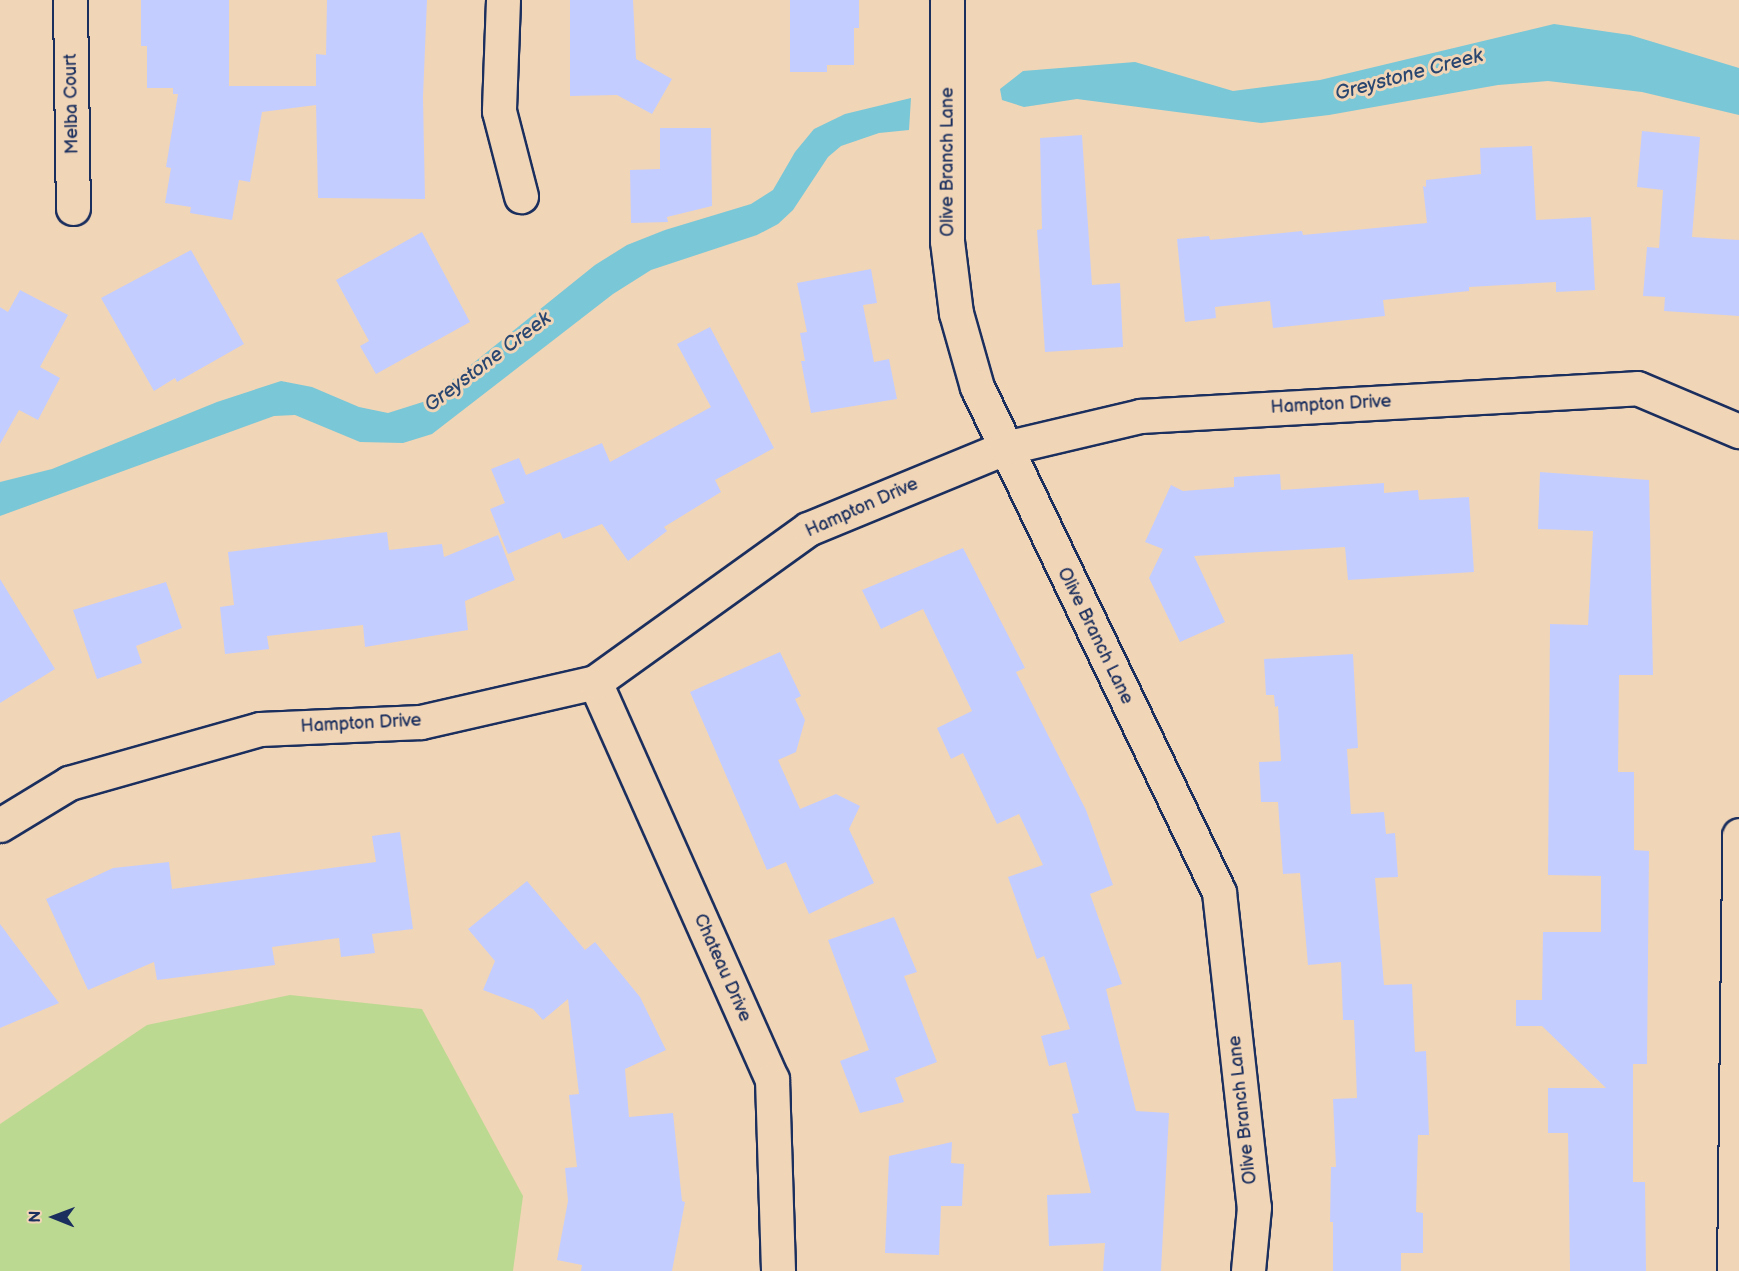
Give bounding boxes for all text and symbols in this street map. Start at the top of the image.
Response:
water label: Greystone Creek [1332,44,1486,106]
street label: Melba Court [60,54,84,154]
street label: Olive Branch Lane [937,87,959,237]
water label: Greystone Creek [420,307,556,417]
street label: Hampton Drive [1270,391,1392,419]
street label: Hampton Drive [802,474,922,542]
street label: Olive Branch Lane [1053,564,1137,708]
street label: Hampton Drive [300,710,422,738]
street label: Chateau Drive [689,911,755,1025]
street label: Olive Branch Lane [1224,1035,1262,1185]
north arrow [24,1187,84,1247]
text: N [26,1210,45,1223]

